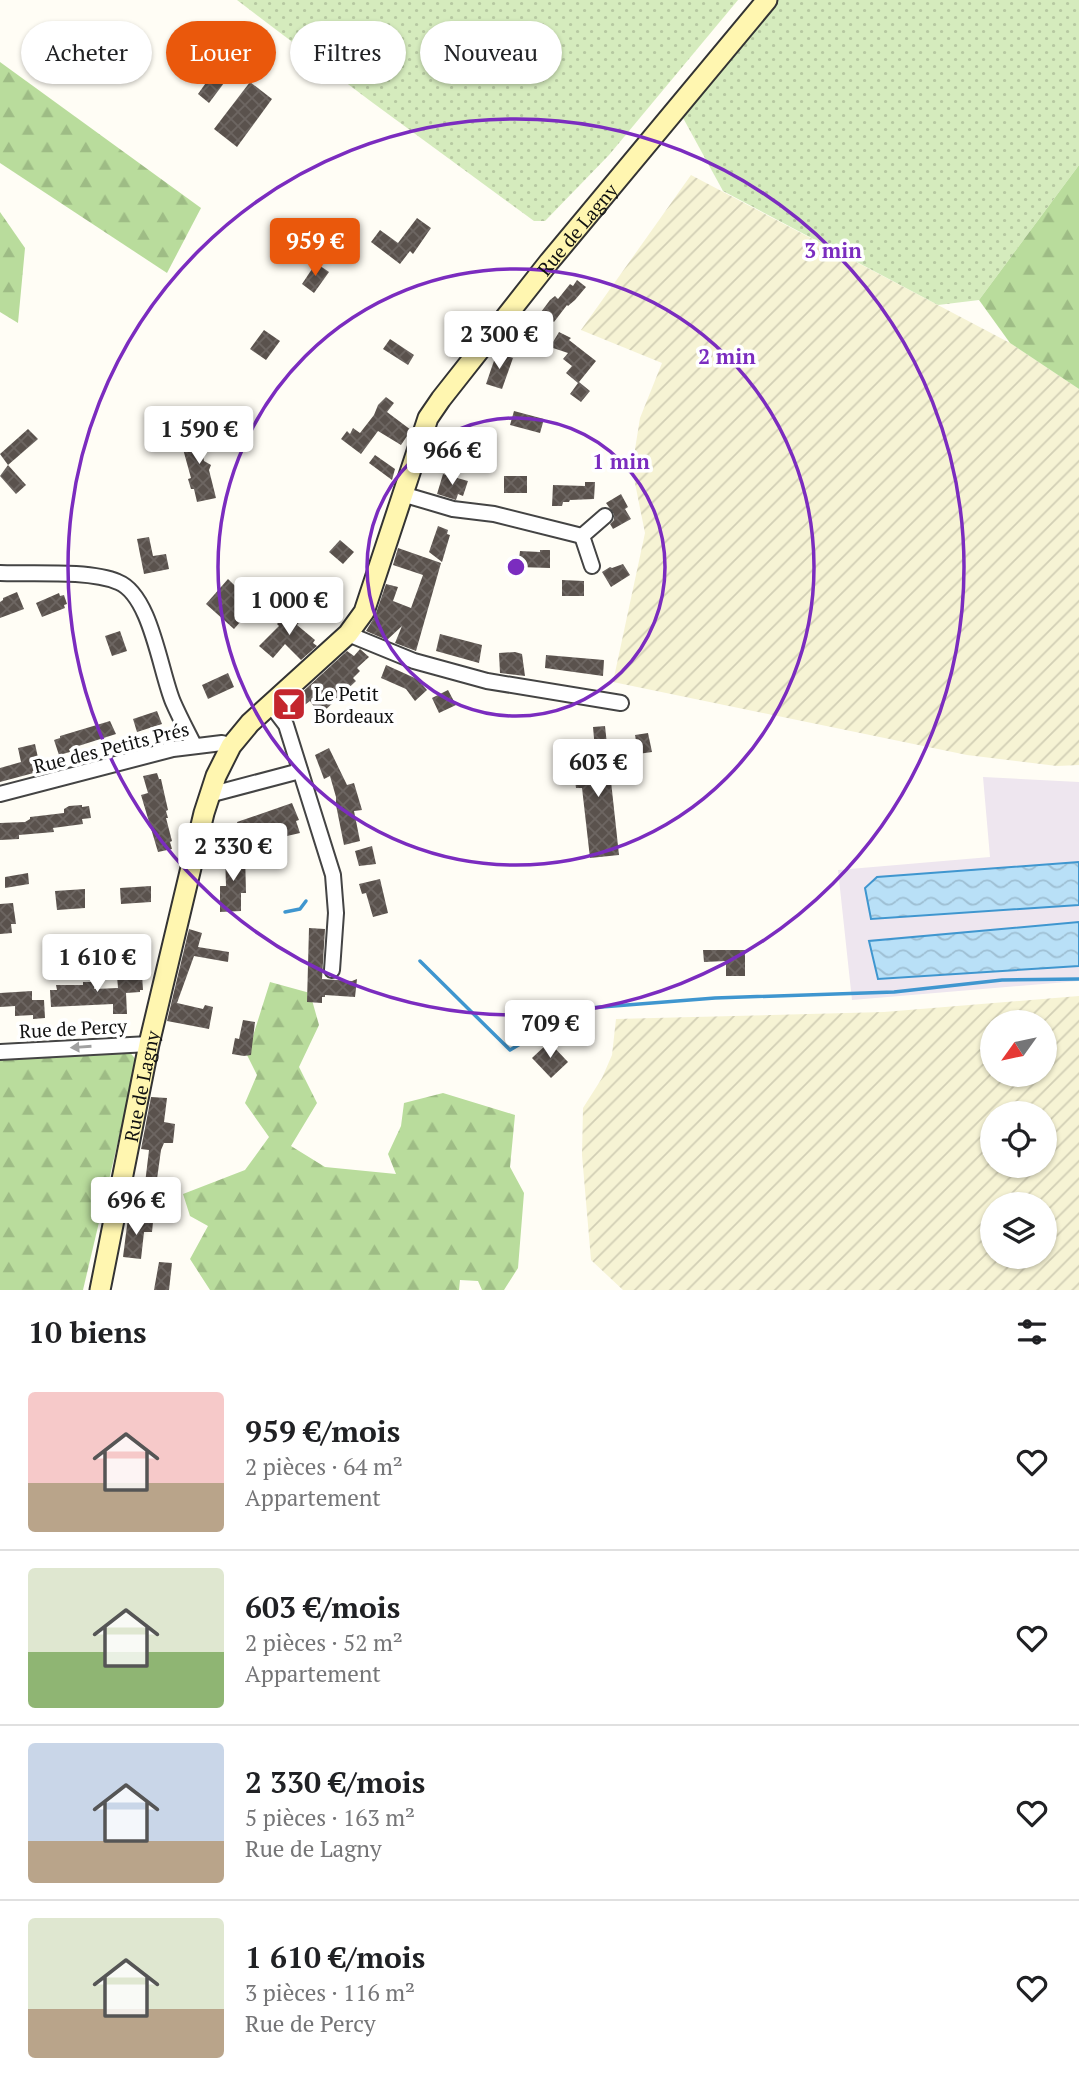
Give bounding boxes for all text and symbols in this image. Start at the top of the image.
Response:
chip: Acheter [21,21,152,84]
chip: Louer [166,21,276,84]
chip: Filtres [290,21,406,84]
chip: Nouveau [420,21,562,84]
street label: Rue de Lagny [531,177,623,280]
pin: 959 € [266,218,364,278]
text: 959 € [286,225,344,256]
text: 3 min [804,236,862,264]
pin: 2 300 € [434,312,564,371]
text: 2 300 € [460,318,538,349]
text: 2 min [698,342,756,370]
pin: 1 590 € [134,406,264,466]
text: 1 590 € [160,413,238,444]
pin: 966 € [403,428,501,487]
text: 966 € [423,434,481,465]
text: 1 min [592,447,650,475]
centre of rings [504,555,528,579]
pin: 1 000 € [224,578,354,637]
text: 1 000 € [250,584,328,615]
place label: Le Petit Bordeaux [314,681,394,728]
bar icon: Le Petit Bordeaux [270,685,308,723]
street label: Rue des Petits Prés [31,716,191,778]
pin: 603 € [549,740,647,799]
text: 603 € [569,746,627,777]
pin: 2 330 € [168,824,298,883]
text: 2 330 € [194,830,272,861]
pin: 1 610 € [32,934,162,994]
text: 1 610 € [58,941,136,972]
pin: 709 € [501,1000,599,1060]
text: 709 € [521,1007,579,1038]
north arrow [980,1010,1057,1087]
map controls [980,1010,1057,1269]
street label: Rue de Percy [18,1013,128,1043]
street label: Rue de Lagny [117,1027,164,1144]
one-way arrow [70,1042,92,1053]
button: locate [980,1101,1057,1178]
pin: 696 € [87,1178,185,1237]
text: 696 € [107,1184,165,1215]
button: layers [980,1192,1057,1269]
text: 10 biens [28,1312,147,1352]
icon: filters [1013,1313,1051,1351]
text: 959 €/mois [245,1411,400,1451]
icon: home [84,1420,168,1504]
icon: heart [1013,1443,1051,1481]
text: 2 pièces · 64 m² [245,1451,403,1482]
text: Appartement [245,1482,381,1513]
text: 603 €/mois [245,1587,400,1627]
icon: home [84,1596,168,1680]
icon: heart [1013,1619,1051,1657]
text: 2 pièces · 52 m² [245,1627,403,1658]
text: Appartement [245,1658,381,1689]
text: 2 330 €/mois [245,1762,425,1802]
icon: home [84,1771,168,1855]
icon: heart [1013,1794,1051,1832]
text: 5 pièces · 163 m² [245,1802,415,1833]
text: Rue de Lagny [245,1833,382,1864]
text: 1 610 €/mois [245,1937,425,1977]
icon: home [84,1946,168,2030]
icon: heart [1013,1969,1051,2007]
text: 3 pièces · 116 m² [245,1977,415,2008]
text: Rue de Percy [245,2008,376,2039]

